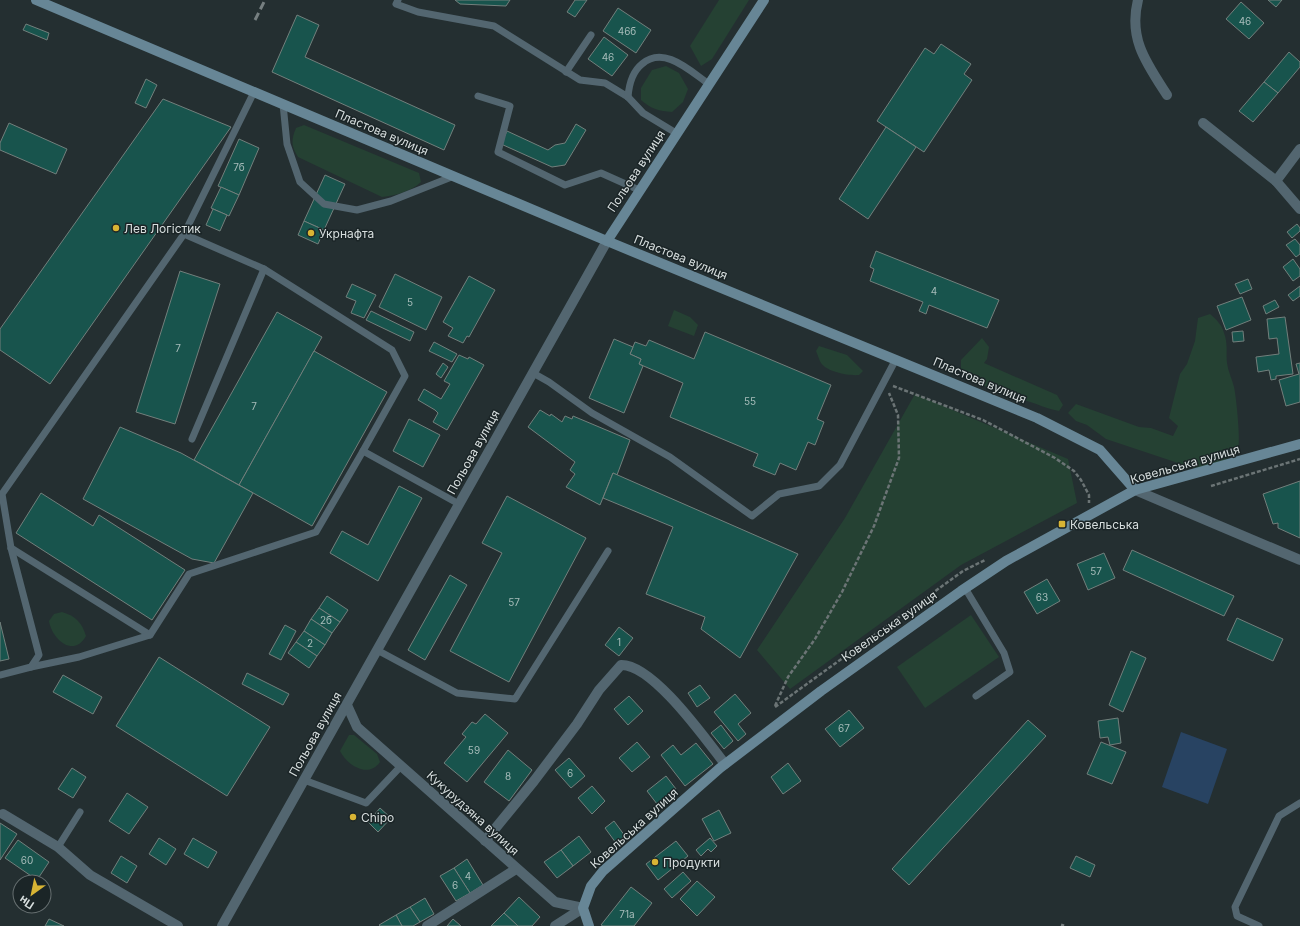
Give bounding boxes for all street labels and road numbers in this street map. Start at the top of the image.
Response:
street label: Пластова вулиця [333,106,431,158]
street label: Польова вулиця [604,127,668,215]
street label: Пластова вулиця [632,231,730,283]
street label: Пластова вулиця [931,354,1029,406]
street label: Польова вулиця [444,407,502,497]
street label: Ковельська вулиця [1129,441,1241,487]
street label: Ковельська вулиця [838,587,940,665]
street label: Польова вулиця [286,689,344,779]
street label: Кукурудзяна вулиця [424,768,522,858]
street label: Ковельська вулиця [587,785,681,871]

